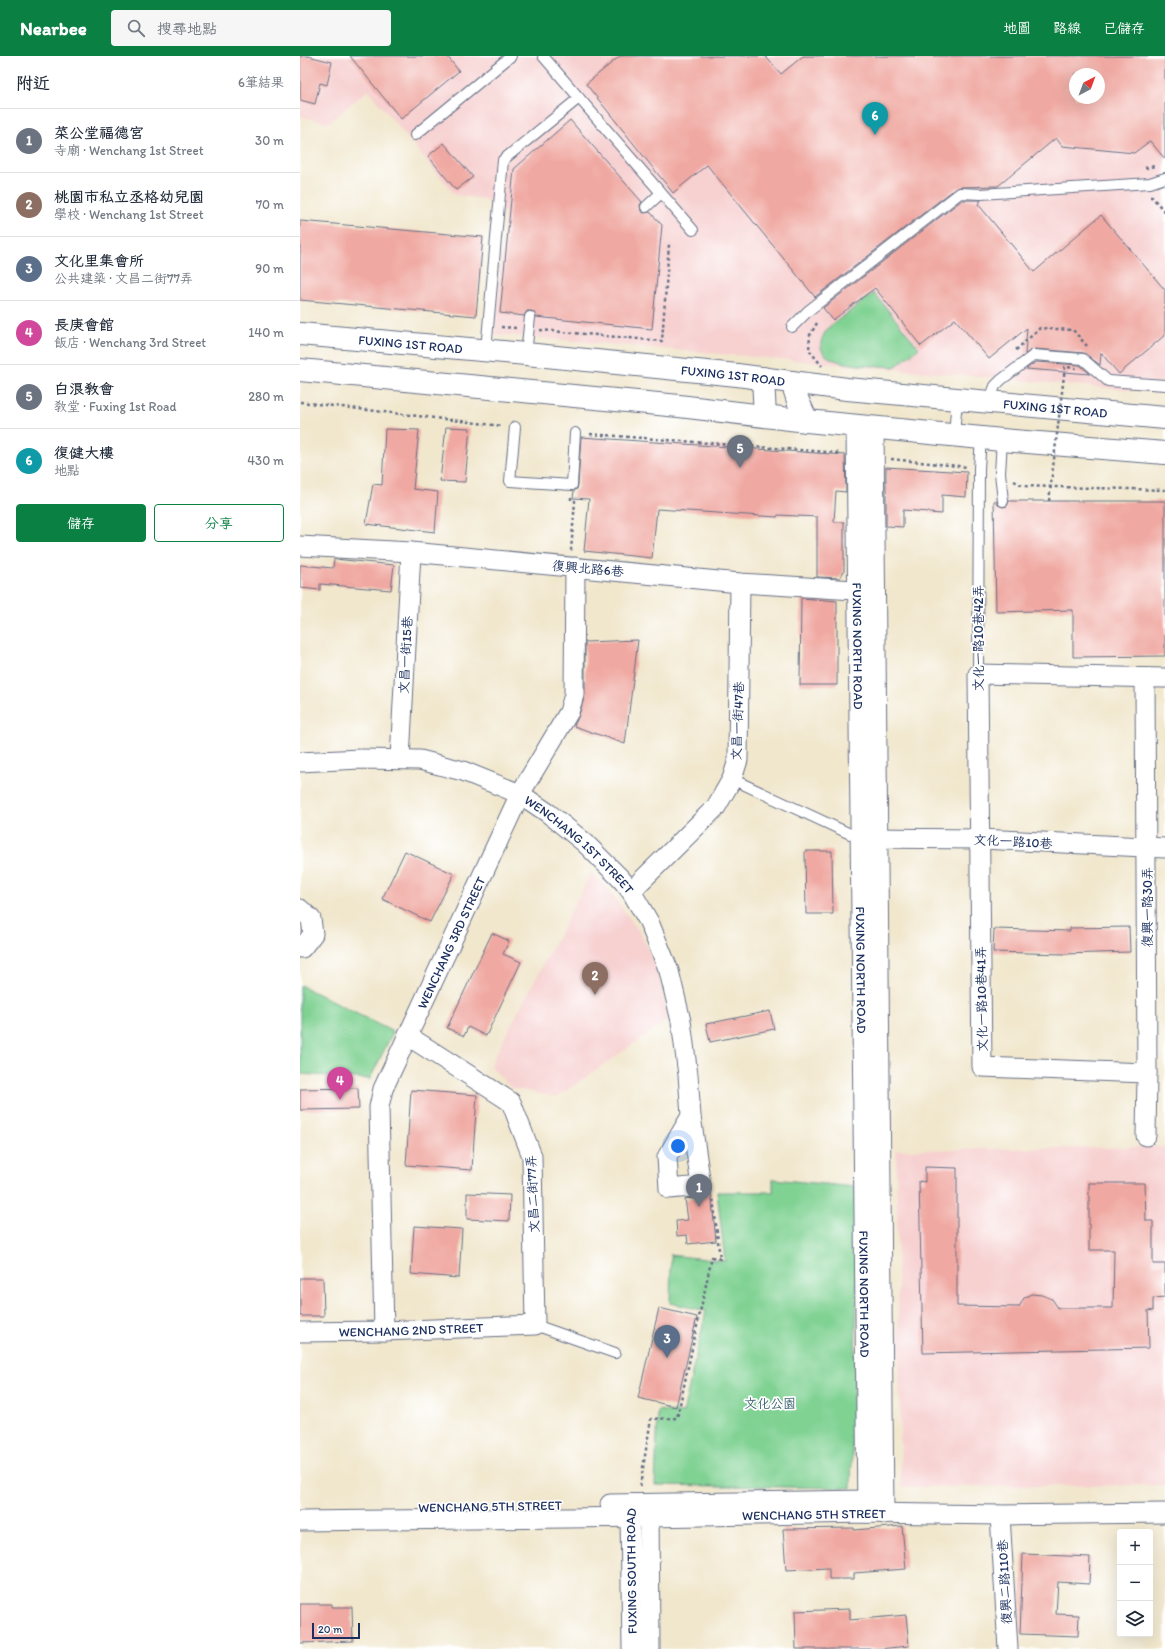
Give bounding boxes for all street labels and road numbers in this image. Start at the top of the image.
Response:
street label: FUXING 1ST ROAD [358,332,463,356]
street label: FUXING 1ST ROAD [680,362,786,389]
street label: FUXING 1ST ROAD [1002,396,1108,421]
street label: 復興北路6巷 [551,558,624,579]
street label: FUXING NORTH ROAD [850,582,866,710]
street label: 文化一路10巷42弄 [971,585,986,691]
street label: 文昌一街15巷 [396,616,415,694]
street label: 文昌一街47巷 [729,681,746,761]
street label: WENCHANG 1ST STREET [522,792,637,897]
street label: 文化一路10巷 [973,832,1053,851]
street label: 復興一路30弄 [1140,867,1155,947]
street label: WENCHANG 3RD STREET [414,874,489,1011]
street label: FUXING NORTH ROAD [853,906,869,1034]
street label: 文化一路10巷41弄 [973,946,990,1052]
street label: 文昌二街77弄 [523,1155,542,1233]
street label: FUXING NORTH ROAD [856,1230,872,1358]
street label: WENCHANG 2ND STREET [339,1320,484,1340]
street label: WENCHANG 5TH STREET [418,1498,563,1515]
street label: FUXING SOUTH ROAD [623,1506,640,1634]
street label: WENCHANG 5TH STREET [742,1506,887,1523]
street label: 復興二路110巷 [995,1539,1014,1625]

